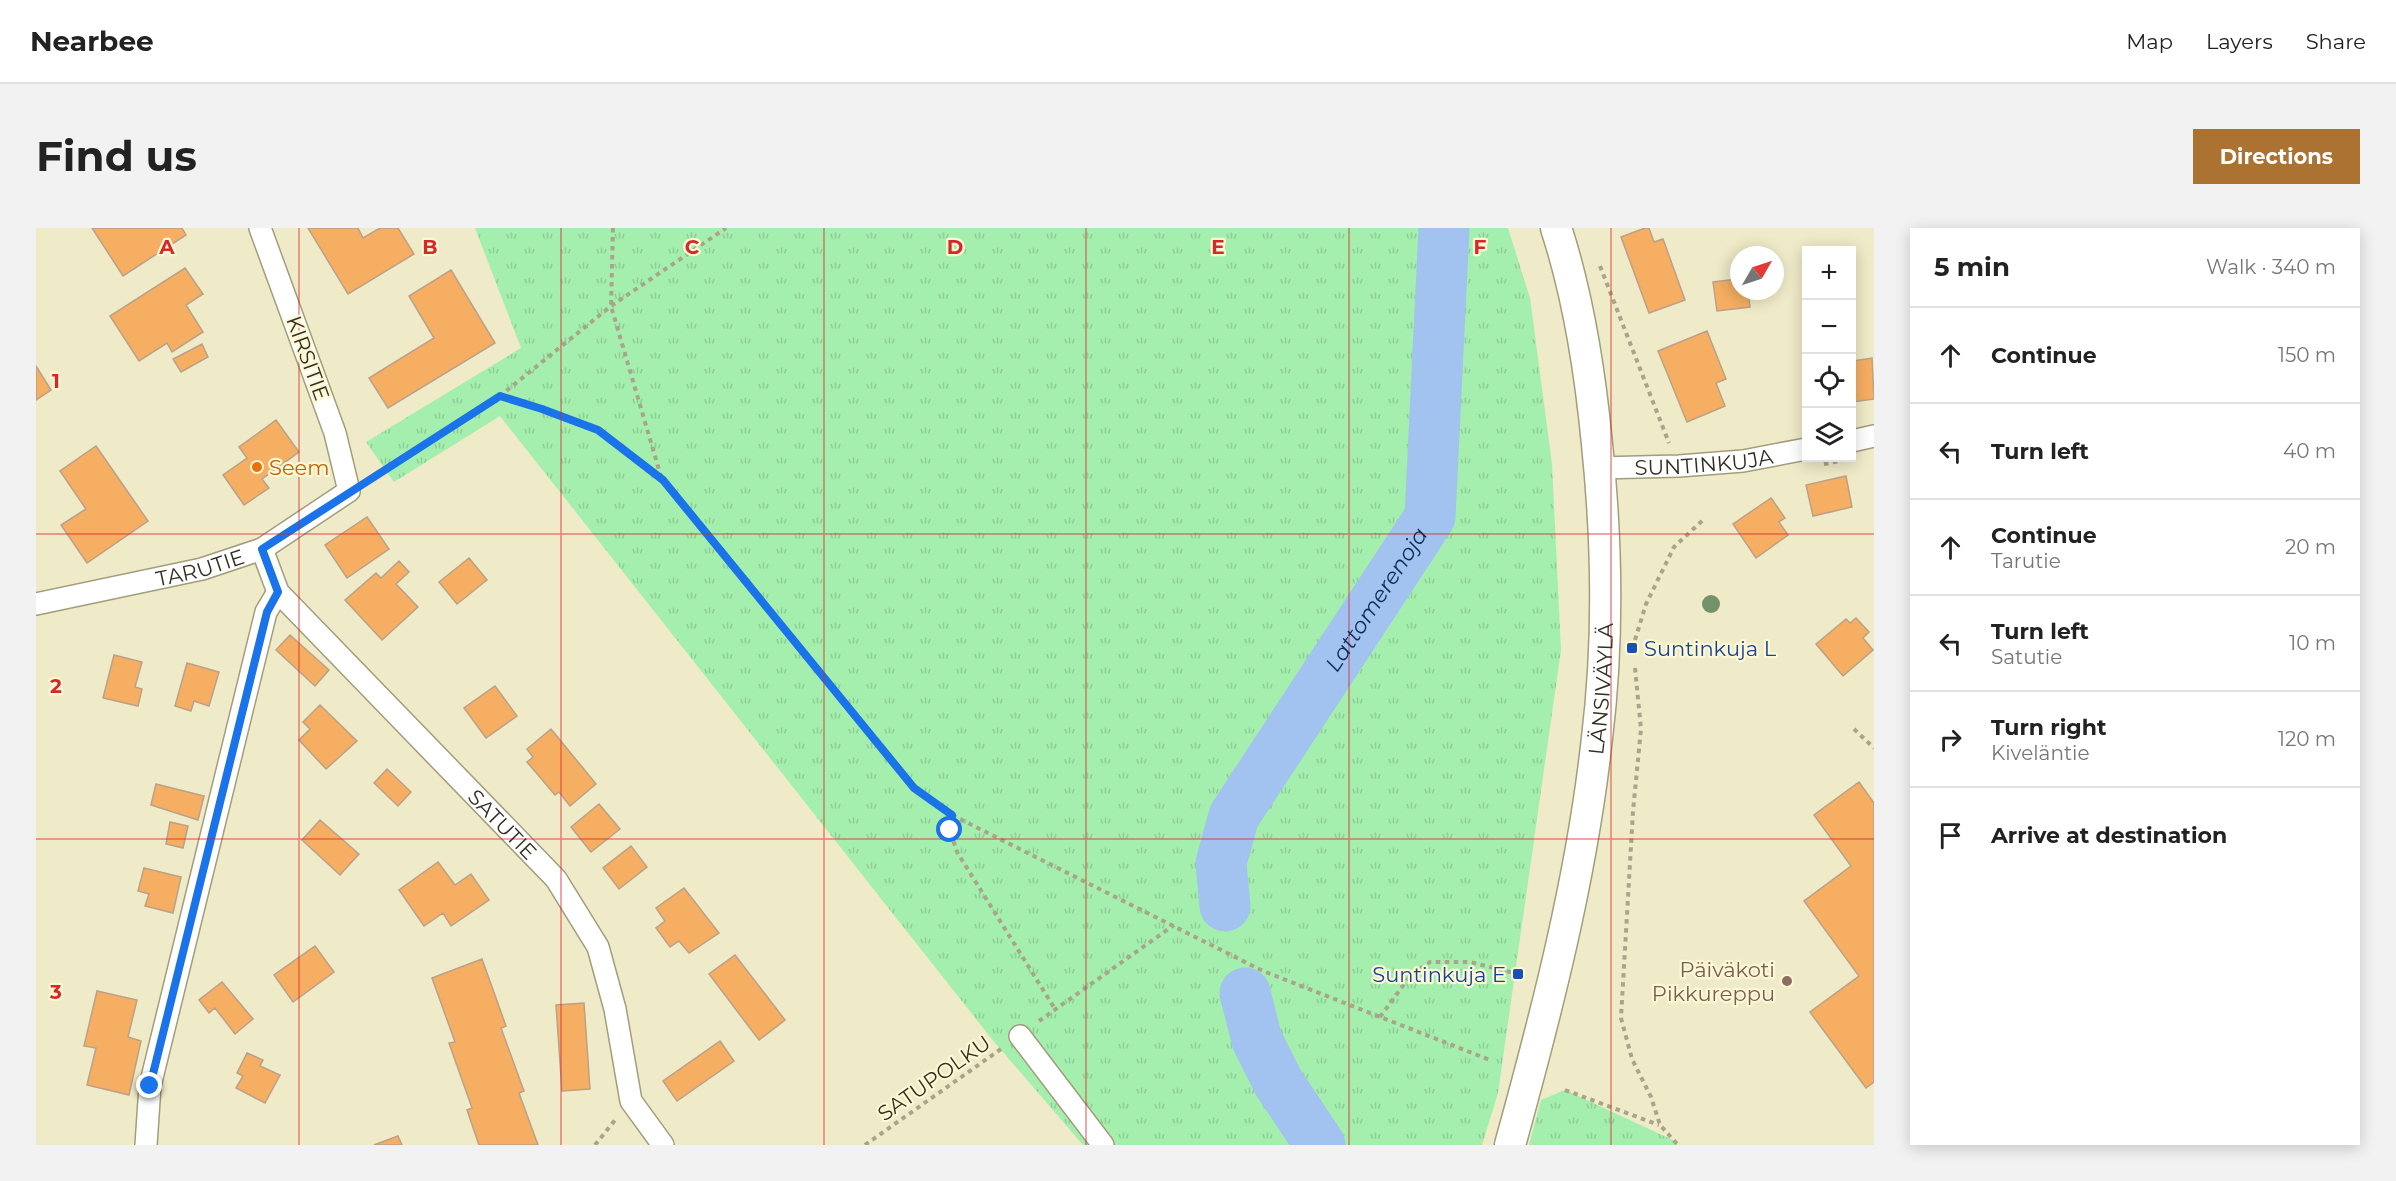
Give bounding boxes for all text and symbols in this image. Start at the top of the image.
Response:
text: Nearbee [30,24,154,58]
text: Map [2126,29,2173,54]
text: Layers [2206,29,2273,54]
text: Share [2306,29,2366,54]
button: Directions [2193,129,2360,184]
text: Find us [36,130,197,182]
text: A [158,235,175,259]
text: B [422,235,438,259]
text: C [685,235,700,259]
text: D [947,235,963,259]
text: E [1211,235,1225,259]
text: F [1474,235,1487,259]
north arrow [1730,246,1784,300]
map controls [1802,246,1856,462]
button: + [1802,246,1856,300]
text: 5 min [1934,251,2010,283]
text: Walk · 340 m [2206,255,2336,279]
button: − [1802,300,1856,354]
street label: KIRSITIE [281,312,335,404]
icon: ahead [1934,339,1967,372]
text: Continue [1991,342,2097,369]
text: 150 m [2278,343,2336,367]
button: locate [1802,354,1856,408]
text: 1 [52,369,60,393]
button: layers [1802,408,1856,462]
icon: left [1934,435,1967,468]
text: Turn left [1991,438,2089,465]
text: 40 m [2283,439,2336,463]
street label: SUNTINKUJA [1634,443,1776,480]
place label: Seem [269,455,330,480]
marker: Seem [250,460,264,474]
water label: Lattomerenoja [1319,522,1433,676]
text: Continue [1991,522,2097,549]
icon: ahead [1934,531,1967,564]
text: 20 m [2285,535,2336,559]
street label: TARUTIE [154,543,247,591]
text: Tarutie [1991,549,2061,573]
text: Turn left [1991,618,2089,645]
street label: LÄNSIVÄYLÄ [1583,622,1618,756]
icon: left [1934,627,1967,660]
text: 10 m [2289,631,2336,655]
place label: Suntinkuja L [1644,636,1777,661]
marker: Suntinkuja L [1625,641,1639,655]
text: Satutie [1991,645,2062,669]
text: 2 [50,674,62,698]
text: Turn right [1991,714,2106,741]
icon: right [1934,723,1967,756]
text: 120 m [2278,727,2336,751]
text: Kiveläntie [1991,741,2090,765]
street label: SATUTIE [463,784,542,864]
route start [936,816,962,842]
icon: arrive [1934,819,1967,852]
text: Arrive at destination [1991,822,2227,849]
place label: Päiväkoti Pikkureppu [1652,957,1775,1006]
place label: Suntinkuja E [1372,962,1506,987]
marker: Suntinkuja E [1511,967,1525,981]
marker: Päiväkoti Pikkureppu [1780,974,1794,988]
text: 3 [49,980,62,1004]
street label: SATUPOLKU [873,1030,995,1126]
route end [136,1072,162,1098]

